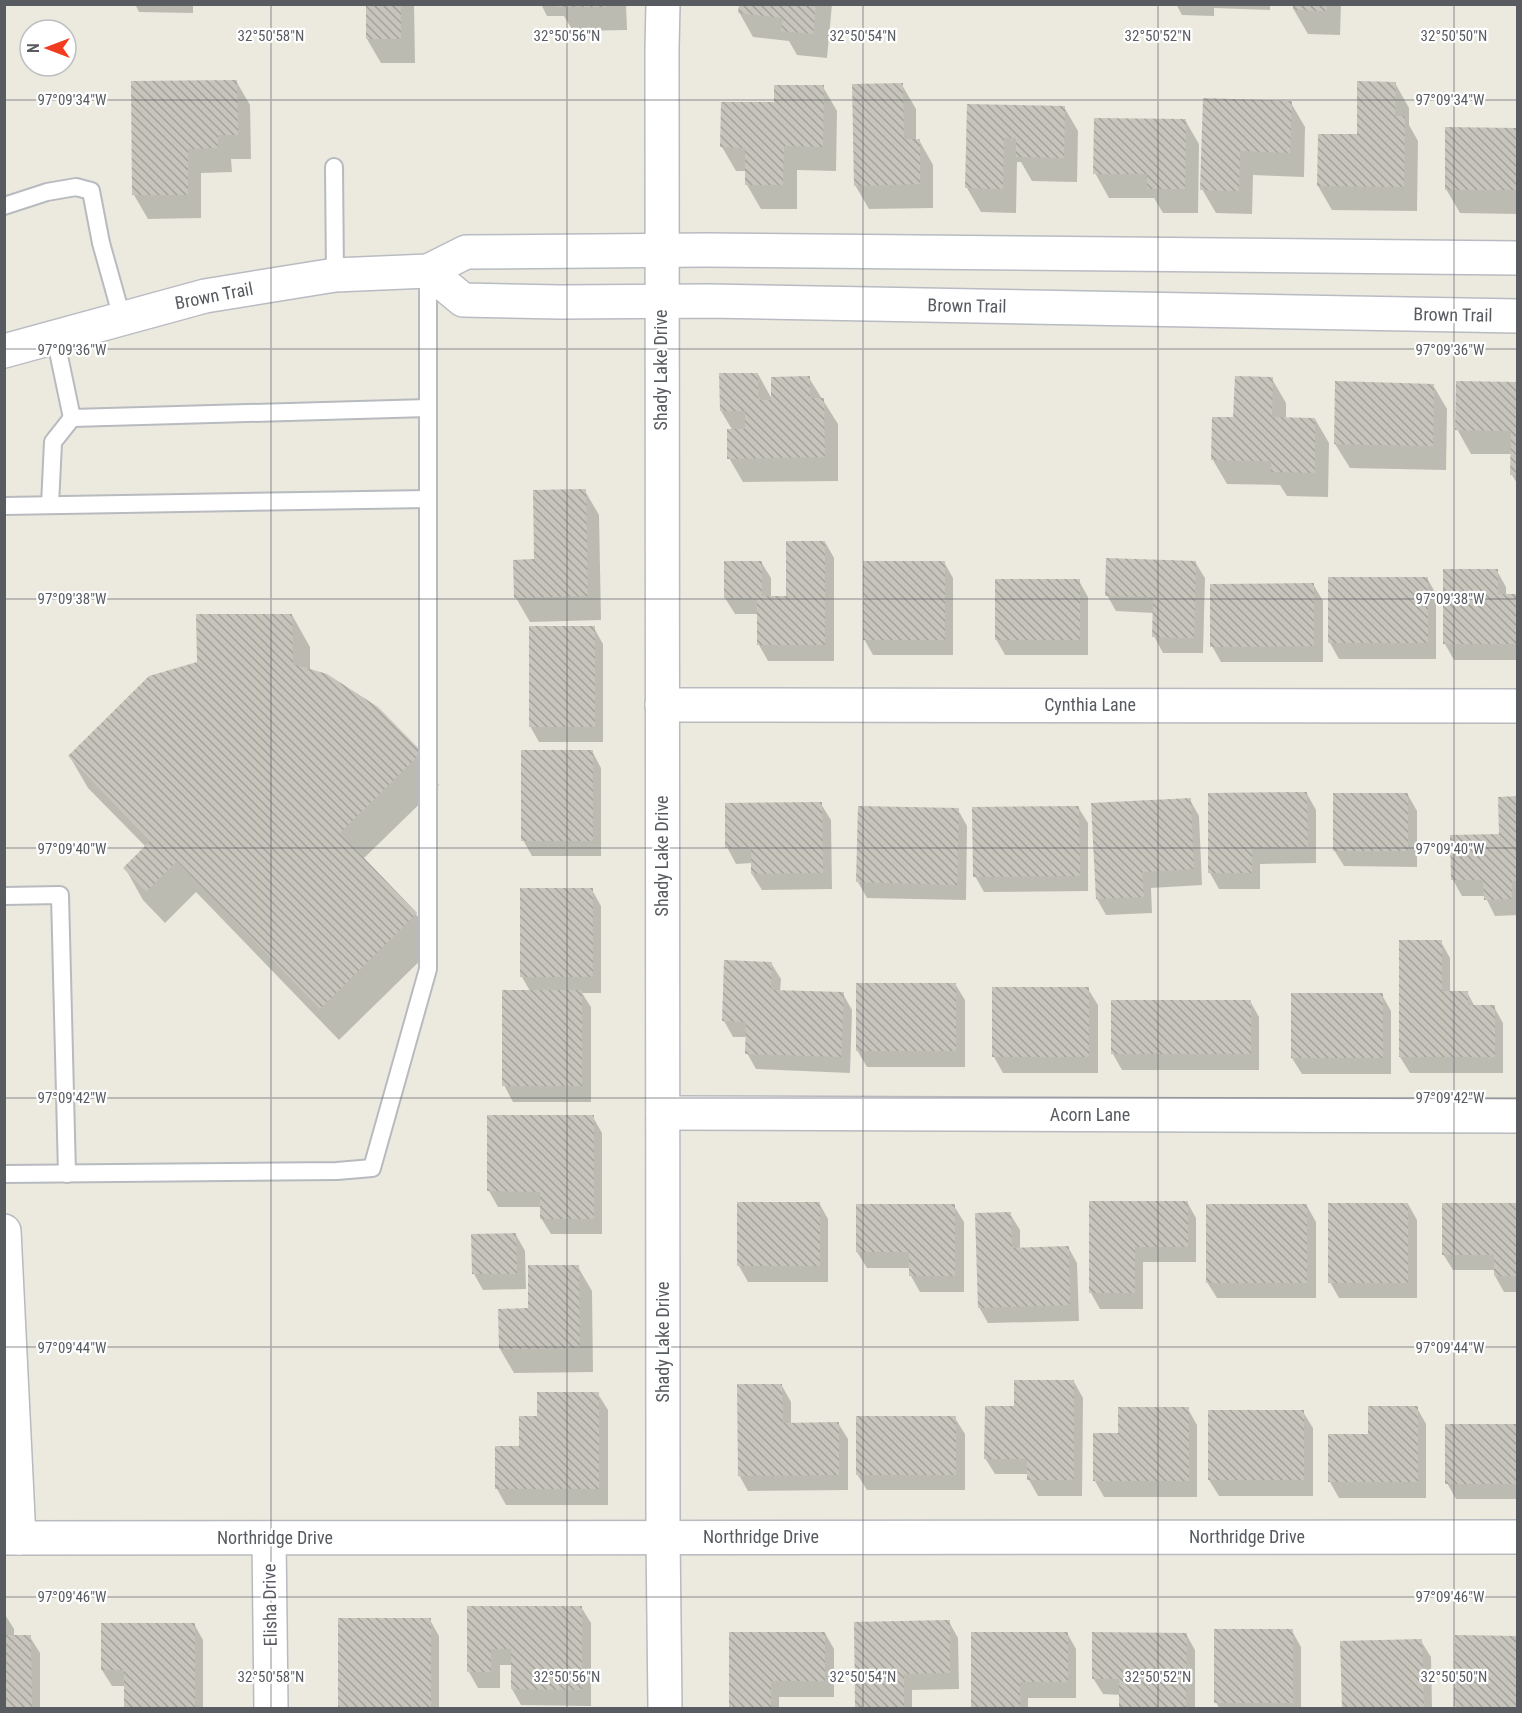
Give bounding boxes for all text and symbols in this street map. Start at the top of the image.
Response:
north arrow [18,18,78,78]
text: 32°50'58"N [238,27,304,45]
text: 32°50'56"N [534,27,600,45]
text: 32°50'54"N [830,27,896,45]
text: 32°50'52"N [1125,27,1191,45]
text: 32°50'50"N [1421,27,1487,45]
text: N [24,43,43,53]
text: 97°09'34"W [38,91,107,109]
text: 97°09'34"W [1416,91,1485,109]
street label: Brown Trail [173,278,255,313]
street label: Brown Trail [927,294,1007,317]
street label: Brown Trail [1413,303,1493,326]
street label: Shady Lake Drive [650,310,671,430]
text: 97°09'36"W [38,341,107,359]
text: 97°09'36"W [1416,341,1485,359]
text: 97°09'38"W [38,590,107,608]
text: 97°09'38"W [1416,590,1485,608]
street label: Cynthia Lane [1044,694,1136,715]
street label: Shady Lake Drive [651,796,672,916]
text: 97°09'40"W [38,840,107,858]
text: 97°09'40"W [1416,840,1485,858]
text: 97°09'42"W [38,1089,107,1107]
text: 97°09'42"W [1416,1089,1485,1107]
street label: Acorn Lane [1050,1104,1130,1125]
street label: Shady Lake Drive [652,1282,673,1402]
text: 97°09'44"W [38,1339,107,1357]
text: 97°09'44"W [1416,1339,1485,1357]
street label: Northridge Drive [703,1526,819,1547]
street label: Northridge Drive [1189,1526,1305,1547]
street label: Northridge Drive [217,1527,333,1548]
street label: Elisha Drive [258,1563,281,1647]
text: 97°09'46"W [38,1588,107,1606]
text: 97°09'46"W [1416,1588,1485,1606]
text: 32°50'58"N [238,1668,304,1686]
text: 32°50'56"N [534,1668,600,1686]
text: 32°50'54"N [830,1668,896,1686]
text: 32°50'52"N [1125,1668,1191,1686]
text: 32°50'50"N [1421,1668,1487,1686]

